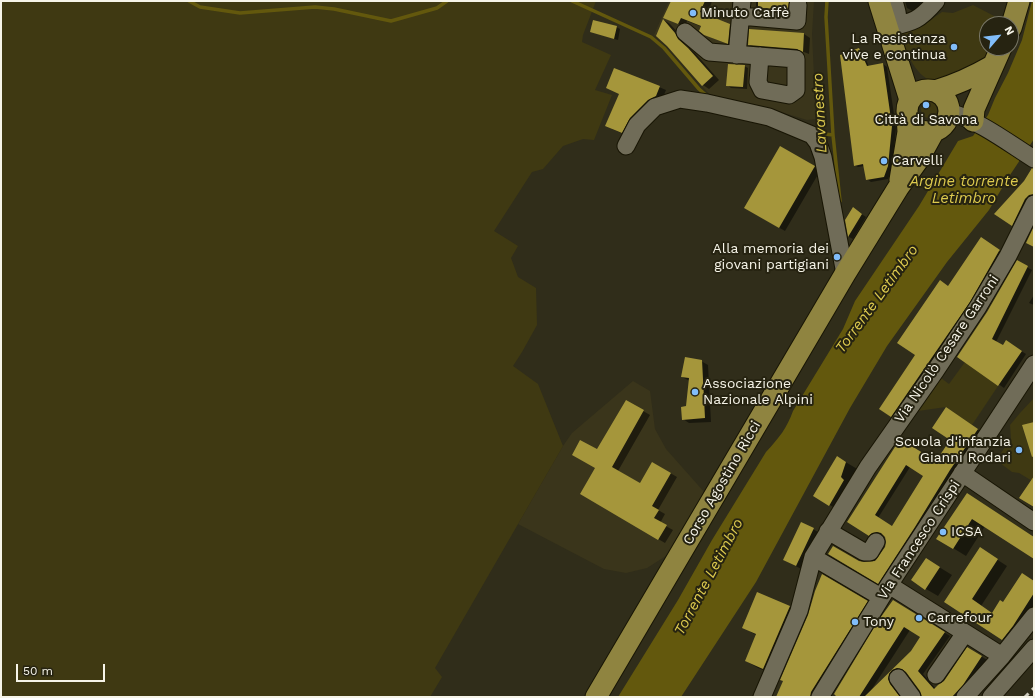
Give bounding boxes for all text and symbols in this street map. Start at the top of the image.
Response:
place label: Minuto Caffè [701,5,789,21]
marker: Minuto Caffè [688,8,698,18]
north arrow [979,16,1019,56]
text: N [1002,24,1017,37]
place label: La Resistenza vive e continua [842,31,946,64]
marker: La Resistenza vive e continua [949,42,959,52]
water label: Lavanestro [809,72,831,154]
marker: Città di Savona [921,100,931,110]
place label: Città di Savona [875,112,977,128]
place label: Carvelli [892,153,943,169]
marker: Carvelli [879,156,889,166]
water label: Argine torrente Letimbro [909,173,1019,208]
place label: Alla memoria dei giovani partigiani [713,241,829,274]
water label: Torrente Letimbro [832,241,922,357]
marker: Alla memoria dei giovani partigiani [832,252,842,262]
street label: Via Nicolò Cesare Garroni [891,272,1003,426]
place label: Associazione Nazionale Alpini [703,376,813,408]
marker: Associazione Nazionale Alpini [690,387,700,397]
street label: Corso Agostino Ricci [680,418,764,548]
place label: Scuola d'infanzia Gianni Rodari [895,434,1011,466]
marker: Scuola d'infanzia Gianni Rodari [1014,445,1024,455]
street label: Via Francesco Crispi [874,477,964,603]
water label: Torrente Letimbro [671,516,747,638]
place label: ICSA [951,524,983,540]
marker: ICSA [938,527,948,537]
place label: Carrefour [927,610,992,626]
marker: Carrefour [914,613,924,623]
place label: Tony [863,614,894,630]
marker: Tony [850,617,860,627]
scale bar [18,656,107,682]
text: 50 m [23,664,53,678]

